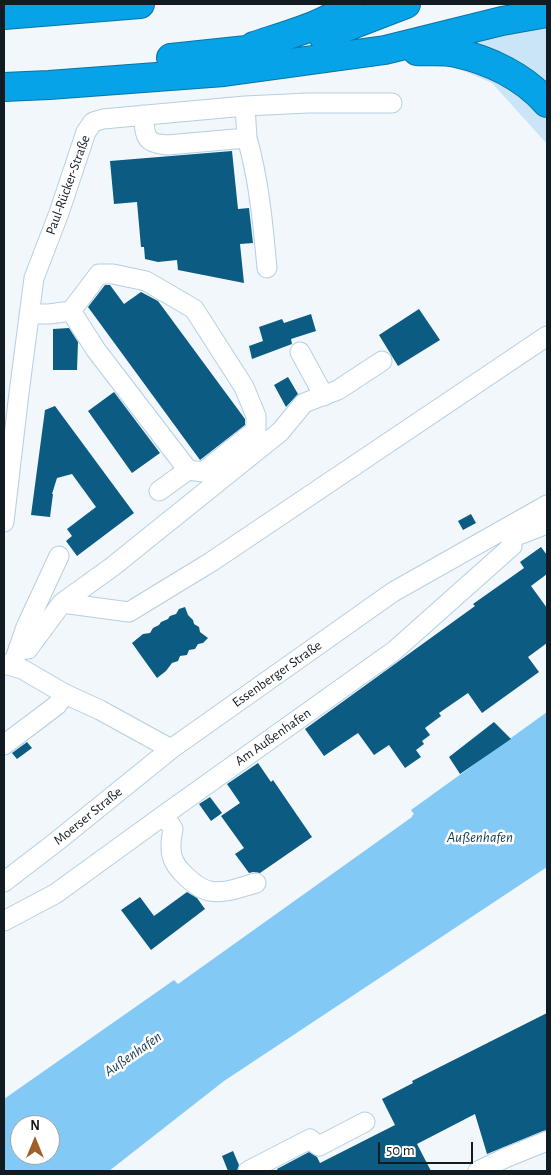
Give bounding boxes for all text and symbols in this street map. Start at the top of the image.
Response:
street label: Paul-Rücker-Straße [42,133,94,237]
street label: Essenberger Straße [229,637,325,711]
street label: Am Außenhafen [232,705,314,769]
street label: Moerser Straße [50,783,126,849]
water label: Außenhafen [447,828,513,846]
water label: Außenhafen [101,1028,165,1080]
north arrow [10,1115,60,1165]
text: N [30,1119,40,1133]
scale bar [381,1132,476,1164]
text: 50 m [386,1143,415,1158]

